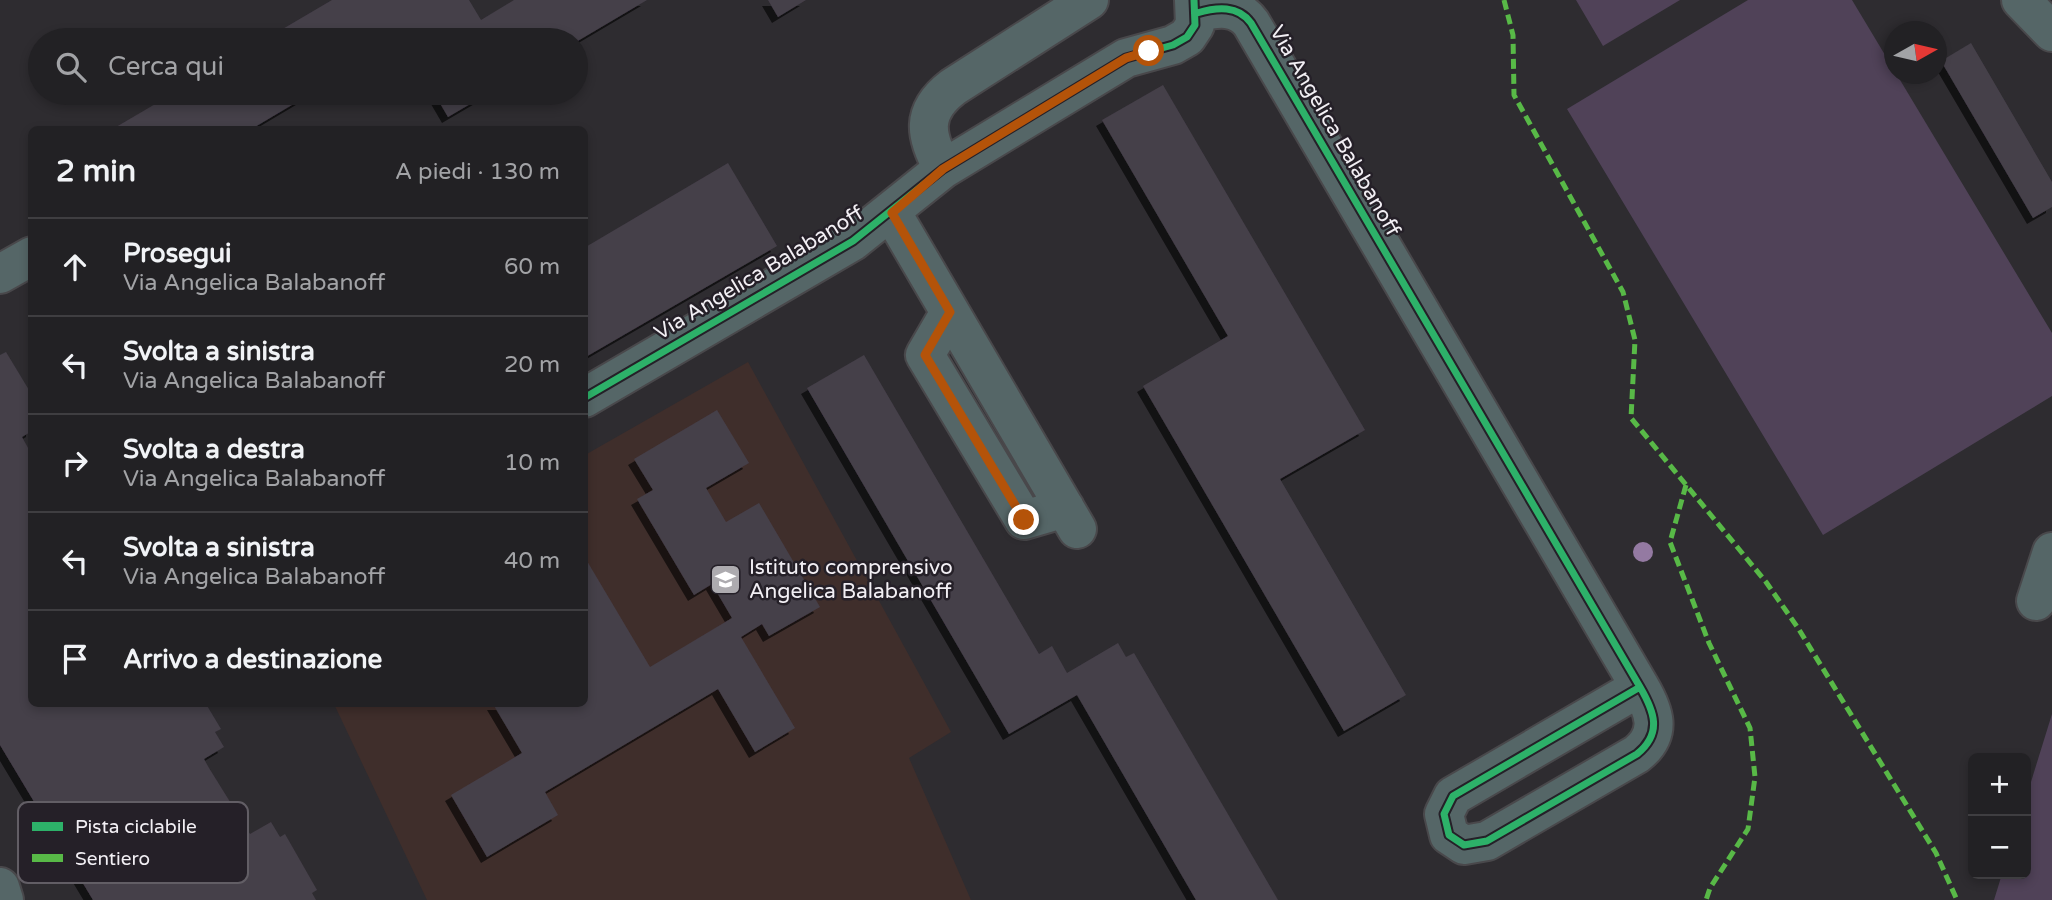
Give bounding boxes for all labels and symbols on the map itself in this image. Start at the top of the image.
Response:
street label: Via Angelica Balabanoff [1264,21,1406,242]
north arrow [1884,21,1947,84]
route start [1133,35,1164,66]
street label: Via Angelica Balabanoff [650,200,869,345]
route end [1008,504,1039,535]
place label: Istituto comprensivo Angelica Balabanoff [749,555,953,604]
school or university icon: Istituto comprensivo Angelica Balabanoff [709,562,743,596]
legend [18,802,248,883]
text: Pista ciclabile [75,816,197,838]
text: Sentiero [75,848,150,870]

